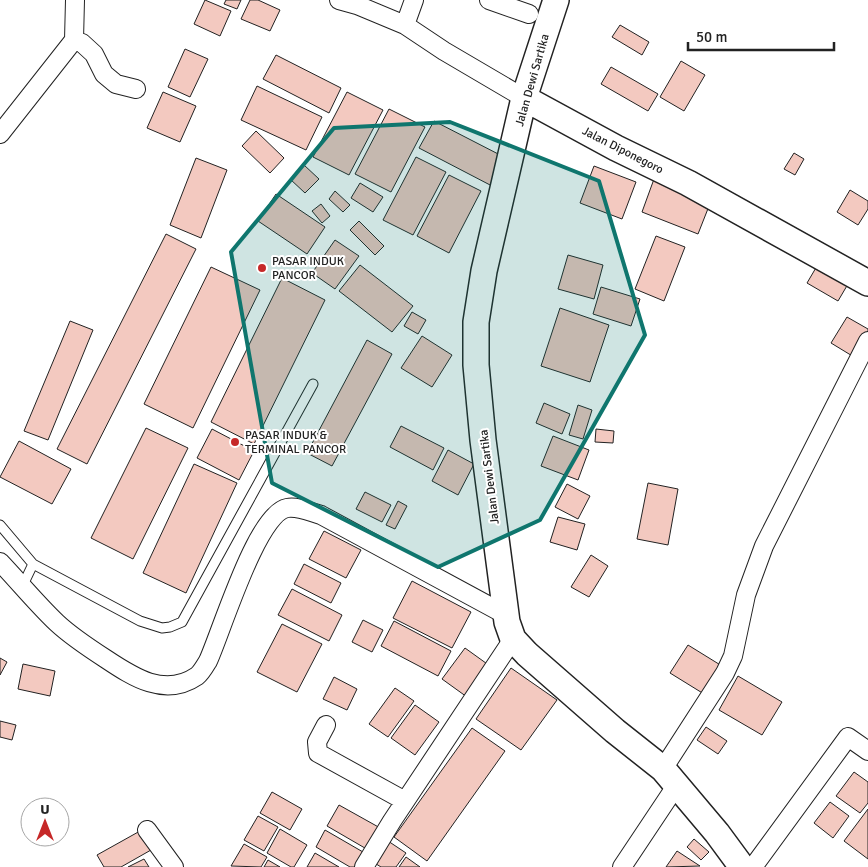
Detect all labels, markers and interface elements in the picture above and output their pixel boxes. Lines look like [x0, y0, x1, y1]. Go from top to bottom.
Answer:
scale bar [688, 20, 834, 52]
text: 50 m [696, 28, 727, 46]
street label: Jalan Dewi Sartika [512, 32, 553, 128]
street label: Jalan Diponegoro [580, 124, 666, 177]
place label: PASAR INDUK PANCOR [272, 254, 344, 283]
marker: PASAR INDUK PANCOR [256, 262, 268, 274]
place label: PASAR INDUK & TERMINAL PANCOR [245, 428, 346, 457]
street label: Jalan Dewi Sartika [476, 429, 503, 525]
marker: PASAR INDUK & TERMINAL PANCOR [229, 436, 241, 448]
north arrow [20, 797, 70, 847]
text: U [40, 801, 50, 818]

